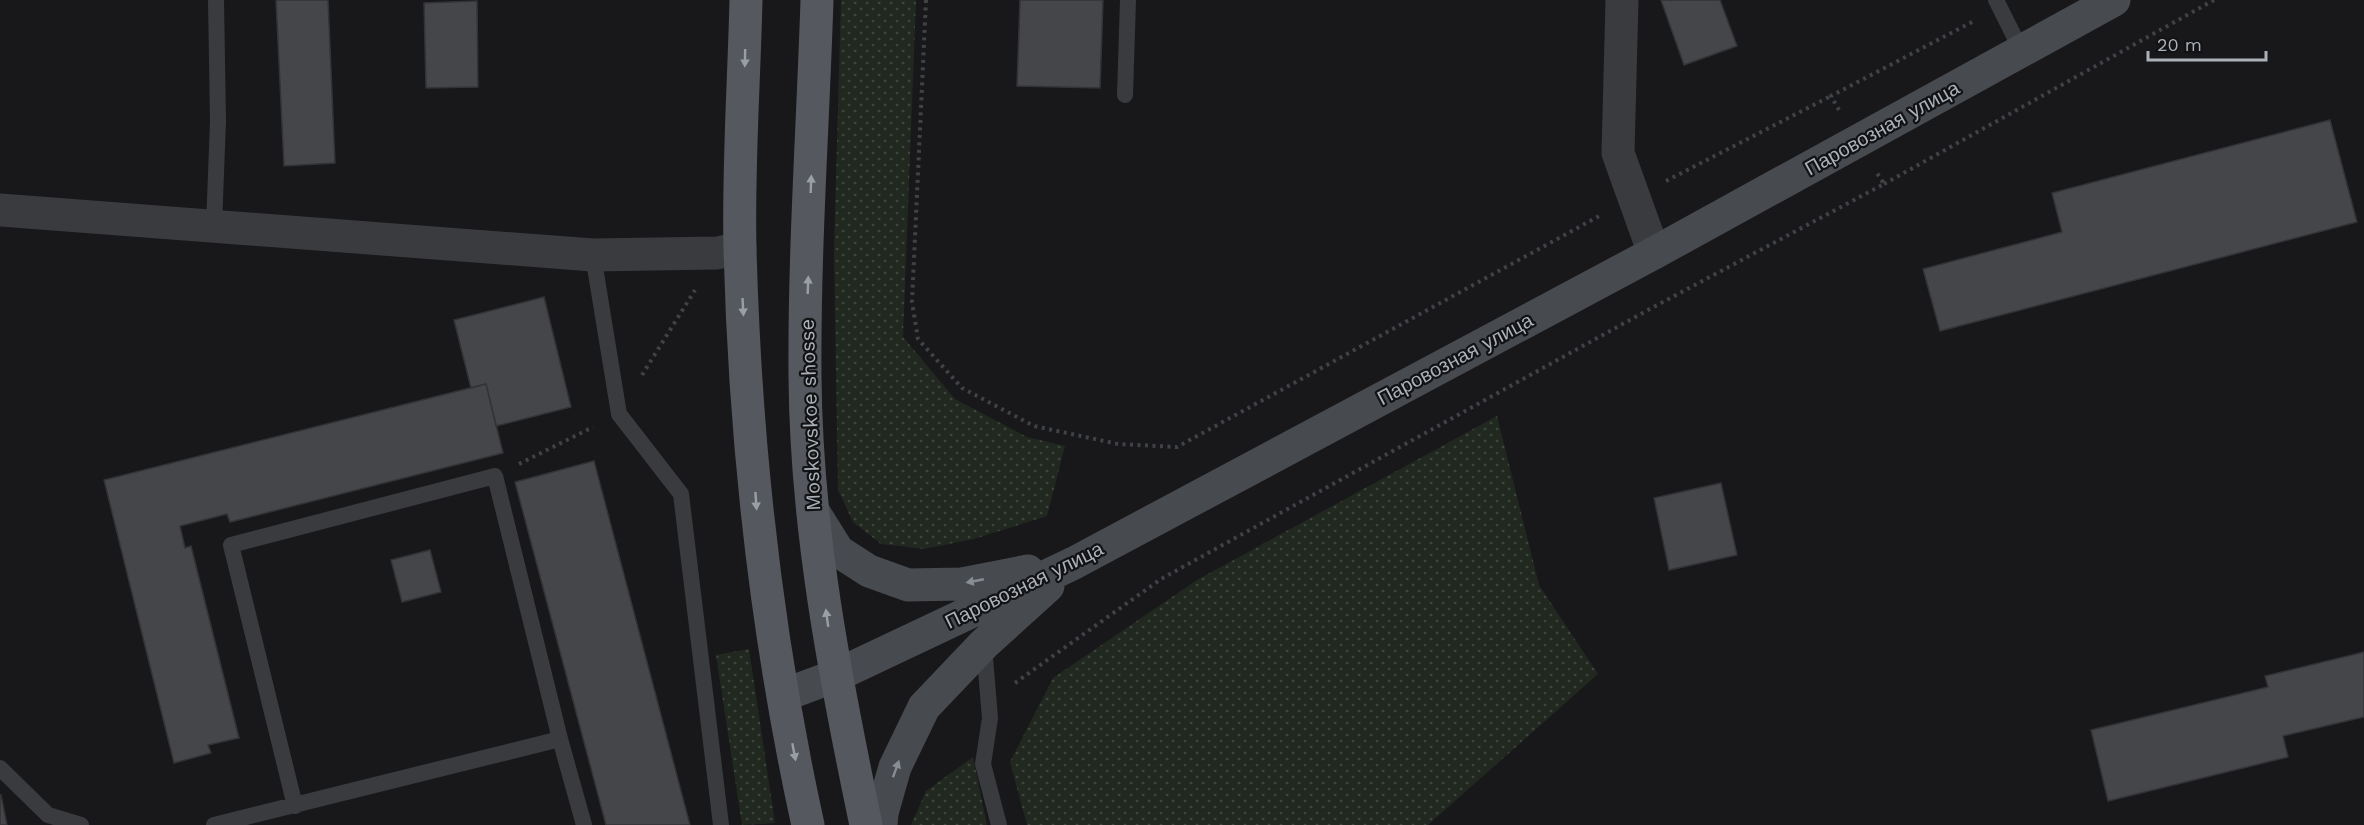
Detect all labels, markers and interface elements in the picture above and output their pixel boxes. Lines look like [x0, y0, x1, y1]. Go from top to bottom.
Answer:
scale bar [2148, 24, 2266, 62]
text: 20 m [2157, 34, 2202, 55]
one-way arrow [740, 49, 749, 68]
street label: Паровозная улица [1801, 75, 1964, 180]
one-way arrow [806, 175, 815, 194]
one-way arrow [803, 276, 812, 295]
one-way arrow [739, 297, 748, 316]
street label: Паровозная улица [1373, 307, 1538, 410]
street label: Moskovskoe shosse [795, 319, 825, 511]
one-way arrow [752, 492, 761, 511]
street label: Паровозная улица [941, 536, 1108, 634]
one-way arrow [965, 577, 984, 586]
one-way arrow [822, 608, 832, 627]
one-way arrow [790, 743, 799, 762]
one-way arrow [891, 759, 901, 777]

